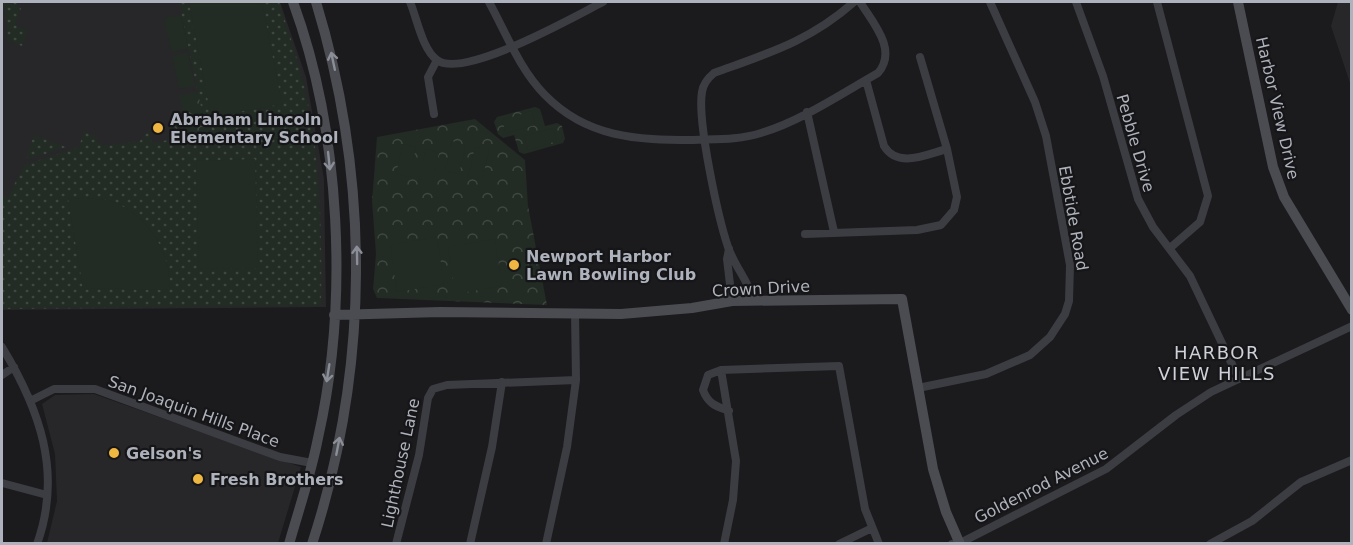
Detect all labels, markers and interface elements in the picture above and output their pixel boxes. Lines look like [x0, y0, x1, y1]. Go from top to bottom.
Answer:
street label: Harbor View Drive [1252, 35, 1303, 181]
one-way arrow [327, 52, 338, 72]
street label: Pebble Drive [1112, 92, 1159, 194]
place label: Abraham Lincoln Elementary School [170, 110, 338, 147]
marker: Abraham Lincoln Elementary School [151, 121, 165, 135]
one-way arrow [324, 150, 335, 170]
street label: Ebbtide Road [1055, 164, 1092, 272]
one-way arrow [351, 245, 363, 265]
place label: Newport Harbor Lawn Bowling Club [526, 247, 696, 284]
marker: Newport Harbor Lawn Bowling Club [507, 258, 521, 272]
street label: Crown Drive [712, 276, 811, 301]
district label: HARBOR VIEW HILLS [1158, 342, 1276, 384]
one-way arrow [323, 363, 334, 383]
street label: San Joaquin Hills Place [106, 372, 282, 451]
street label: Lighthouse Lane [377, 397, 424, 530]
one-way arrow [333, 437, 344, 457]
place label: Gelson's [126, 444, 202, 463]
street label: Goldenrod Avenue [971, 444, 1111, 527]
marker: Gelson's [107, 446, 121, 460]
place label: Fresh Brothers [210, 470, 344, 489]
marker: Fresh Brothers [191, 472, 205, 486]

